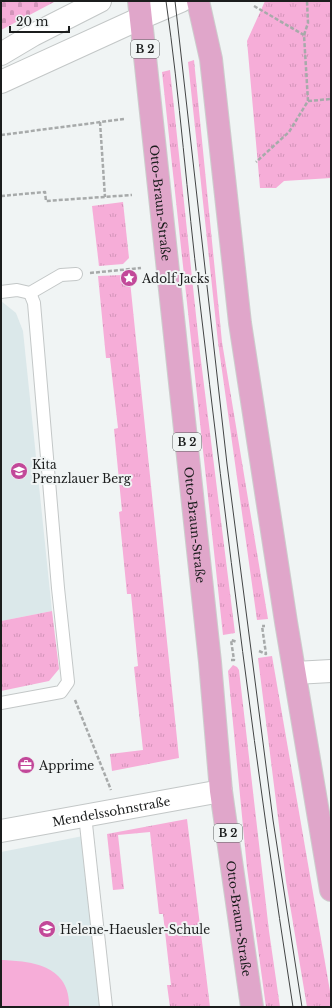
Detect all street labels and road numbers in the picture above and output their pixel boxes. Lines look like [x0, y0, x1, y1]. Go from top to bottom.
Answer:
road number: B 2 [131, 40, 159, 58]
street label: Otto-Braun-Straße [147, 144, 174, 262]
road number: B 2 [173, 433, 201, 451]
street label: Otto-Braun-Straße [182, 466, 209, 584]
street label: Mendelssohnstraße [51, 793, 172, 829]
road number: B 2 [214, 824, 242, 842]
street label: Otto-Braun-Straße [224, 859, 255, 977]

